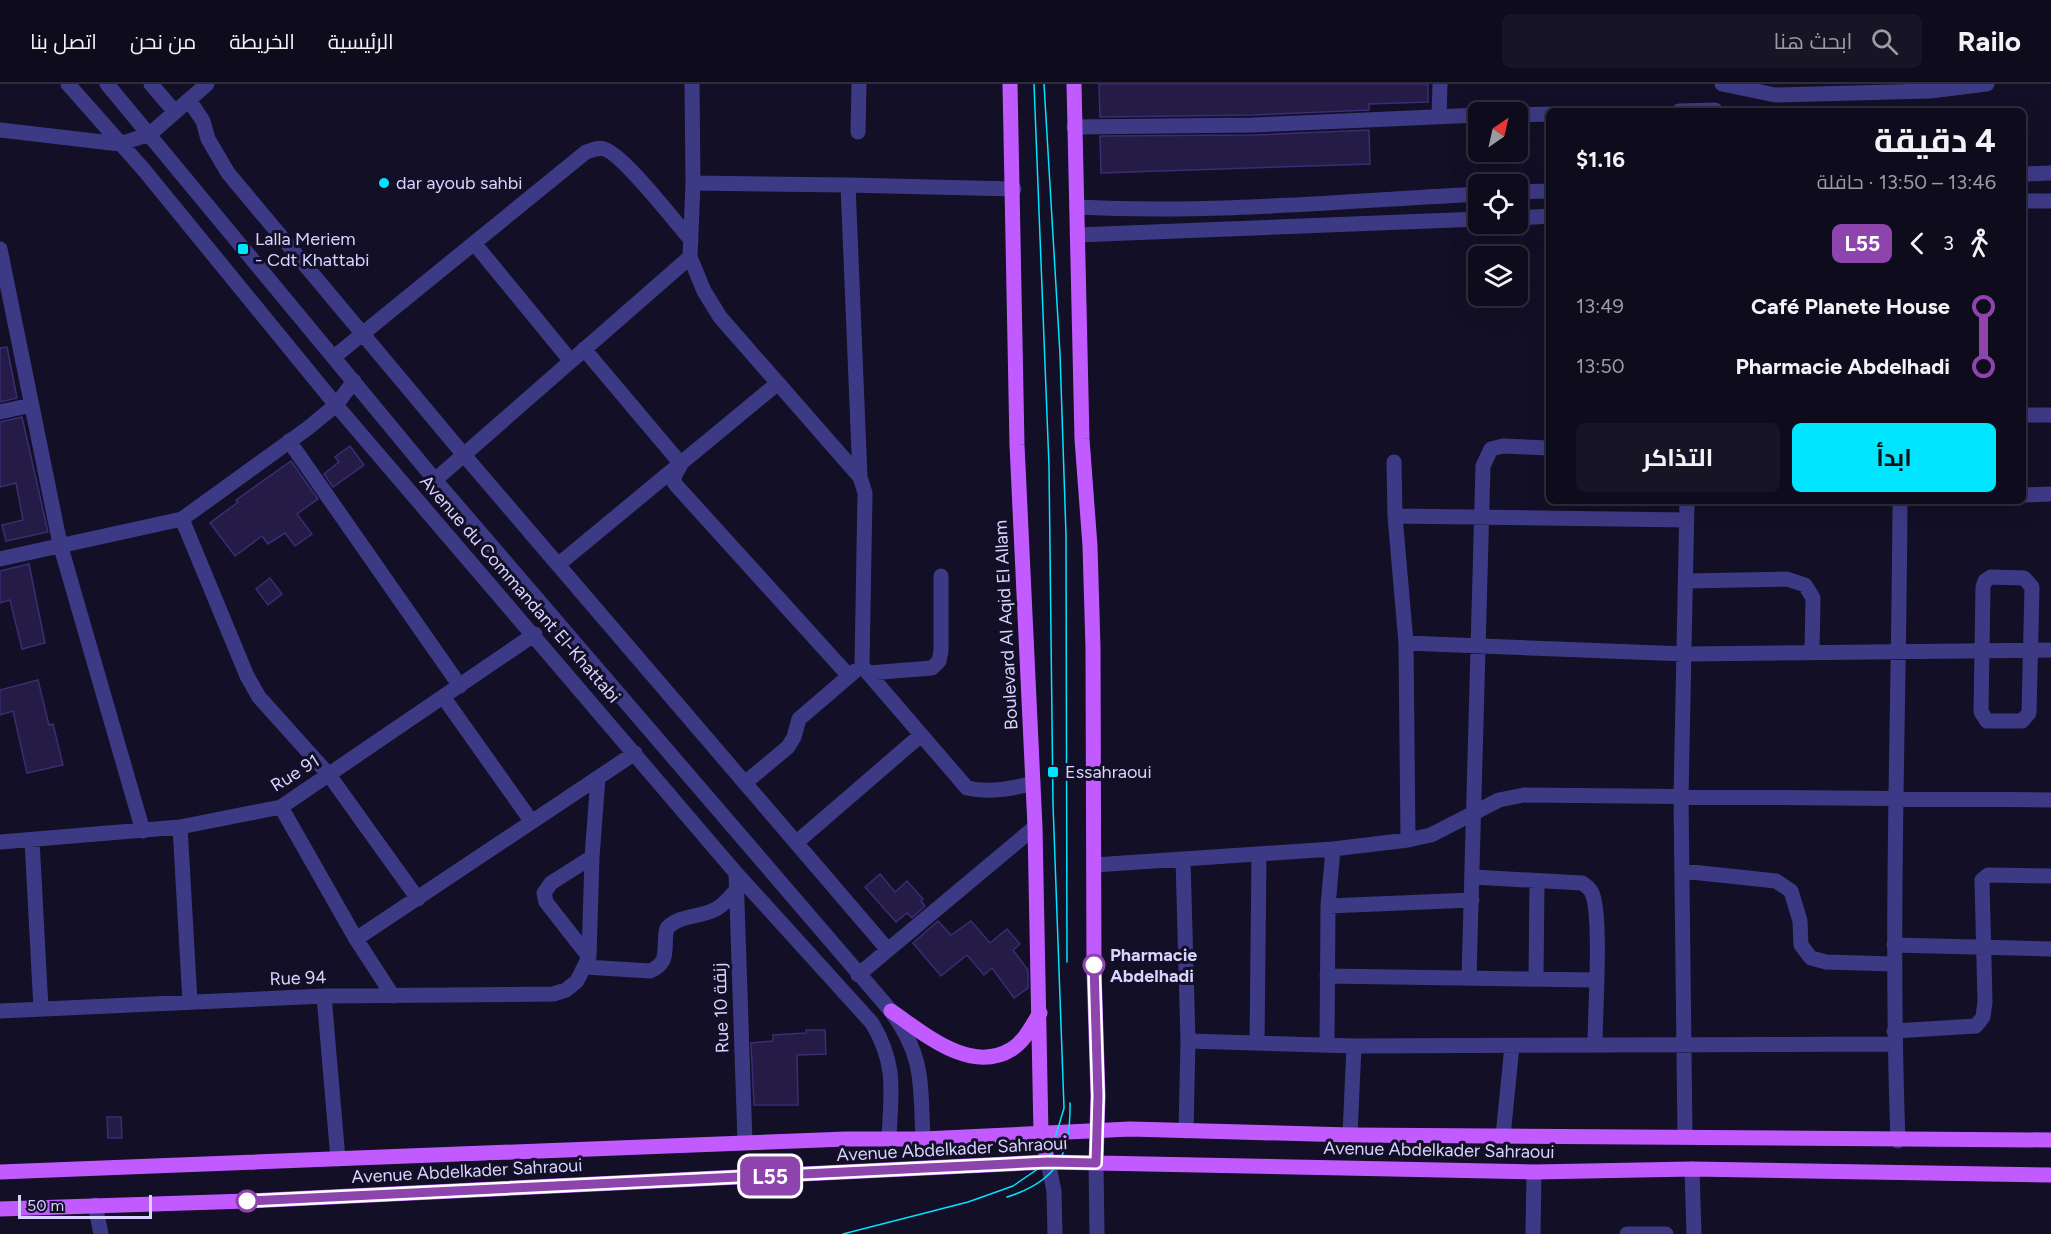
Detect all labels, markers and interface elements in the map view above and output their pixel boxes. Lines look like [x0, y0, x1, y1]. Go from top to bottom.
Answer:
search box [1502, 14, 1922, 68]
text: Railo [1958, 24, 2021, 58]
icon: search [1868, 25, 1901, 58]
text: ابحث هنا [1774, 28, 1853, 55]
text: اتصل بنا [30, 29, 97, 54]
text: من نحن [130, 29, 196, 54]
text: الخريطة [229, 29, 295, 54]
text: الرئيسية [328, 29, 394, 54]
north arrow [1468, 102, 1528, 162]
map controls [1468, 102, 1528, 306]
text: 4 دقيقة [1874, 121, 1996, 160]
text: $1.16 [1576, 146, 1625, 173]
text: 13:46 – 13:50 · حافلة [1817, 170, 1996, 194]
place label: dar ayoub sahbi [396, 172, 522, 194]
button: locate [1468, 174, 1528, 234]
marker: dar ayoub sahbi [377, 176, 391, 190]
icon: back [1901, 227, 1934, 260]
icon: walk [1963, 227, 1996, 260]
place label: Lalla Meriem - Cdt Khattabi [255, 228, 369, 271]
text: L55 [1844, 231, 1880, 256]
text: 3 [1943, 231, 1954, 255]
marker: Lalla Meriem - Cdt Khattabi [236, 242, 250, 256]
button: layers [1468, 246, 1528, 306]
text: Café Planete House [1751, 293, 1950, 320]
text: 13:49 [1576, 294, 1624, 318]
text: Pharmacie Abdelhadi [1735, 353, 1950, 380]
text: 13:50 [1576, 354, 1625, 378]
button: التذاكر [1576, 423, 1780, 492]
button: ابدأ [1792, 423, 1996, 492]
street label: Avenue du Commandant El-Khattabi [415, 471, 625, 707]
street label: Boulevard Al Aqid El Allam [990, 519, 1022, 731]
street label: Rue 91 [267, 750, 323, 796]
place label: Essahraoui [1065, 761, 1152, 783]
marker: Essahraoui [1046, 765, 1060, 779]
place label: Pharmacie Abdelhadi [1110, 944, 1197, 987]
marker: Pharmacie Abdelhadi [1083, 954, 1105, 976]
street label: Rue 10 زنقة [708, 962, 734, 1054]
street label: Rue 94 [269, 966, 327, 990]
street label: Avenue Abdelkader Sahraoui [836, 1132, 1068, 1166]
street label: Avenue Abdelkader Sahraoui [1323, 1137, 1555, 1163]
street label: Avenue Abdelkader Sahraoui [351, 1154, 583, 1188]
line badge: L55 [736, 1156, 804, 1196]
text: L55 [752, 1164, 788, 1189]
unlabelled marker [236, 1190, 258, 1212]
scale bar [18, 1192, 152, 1220]
text: 50 m [27, 1196, 64, 1215]

